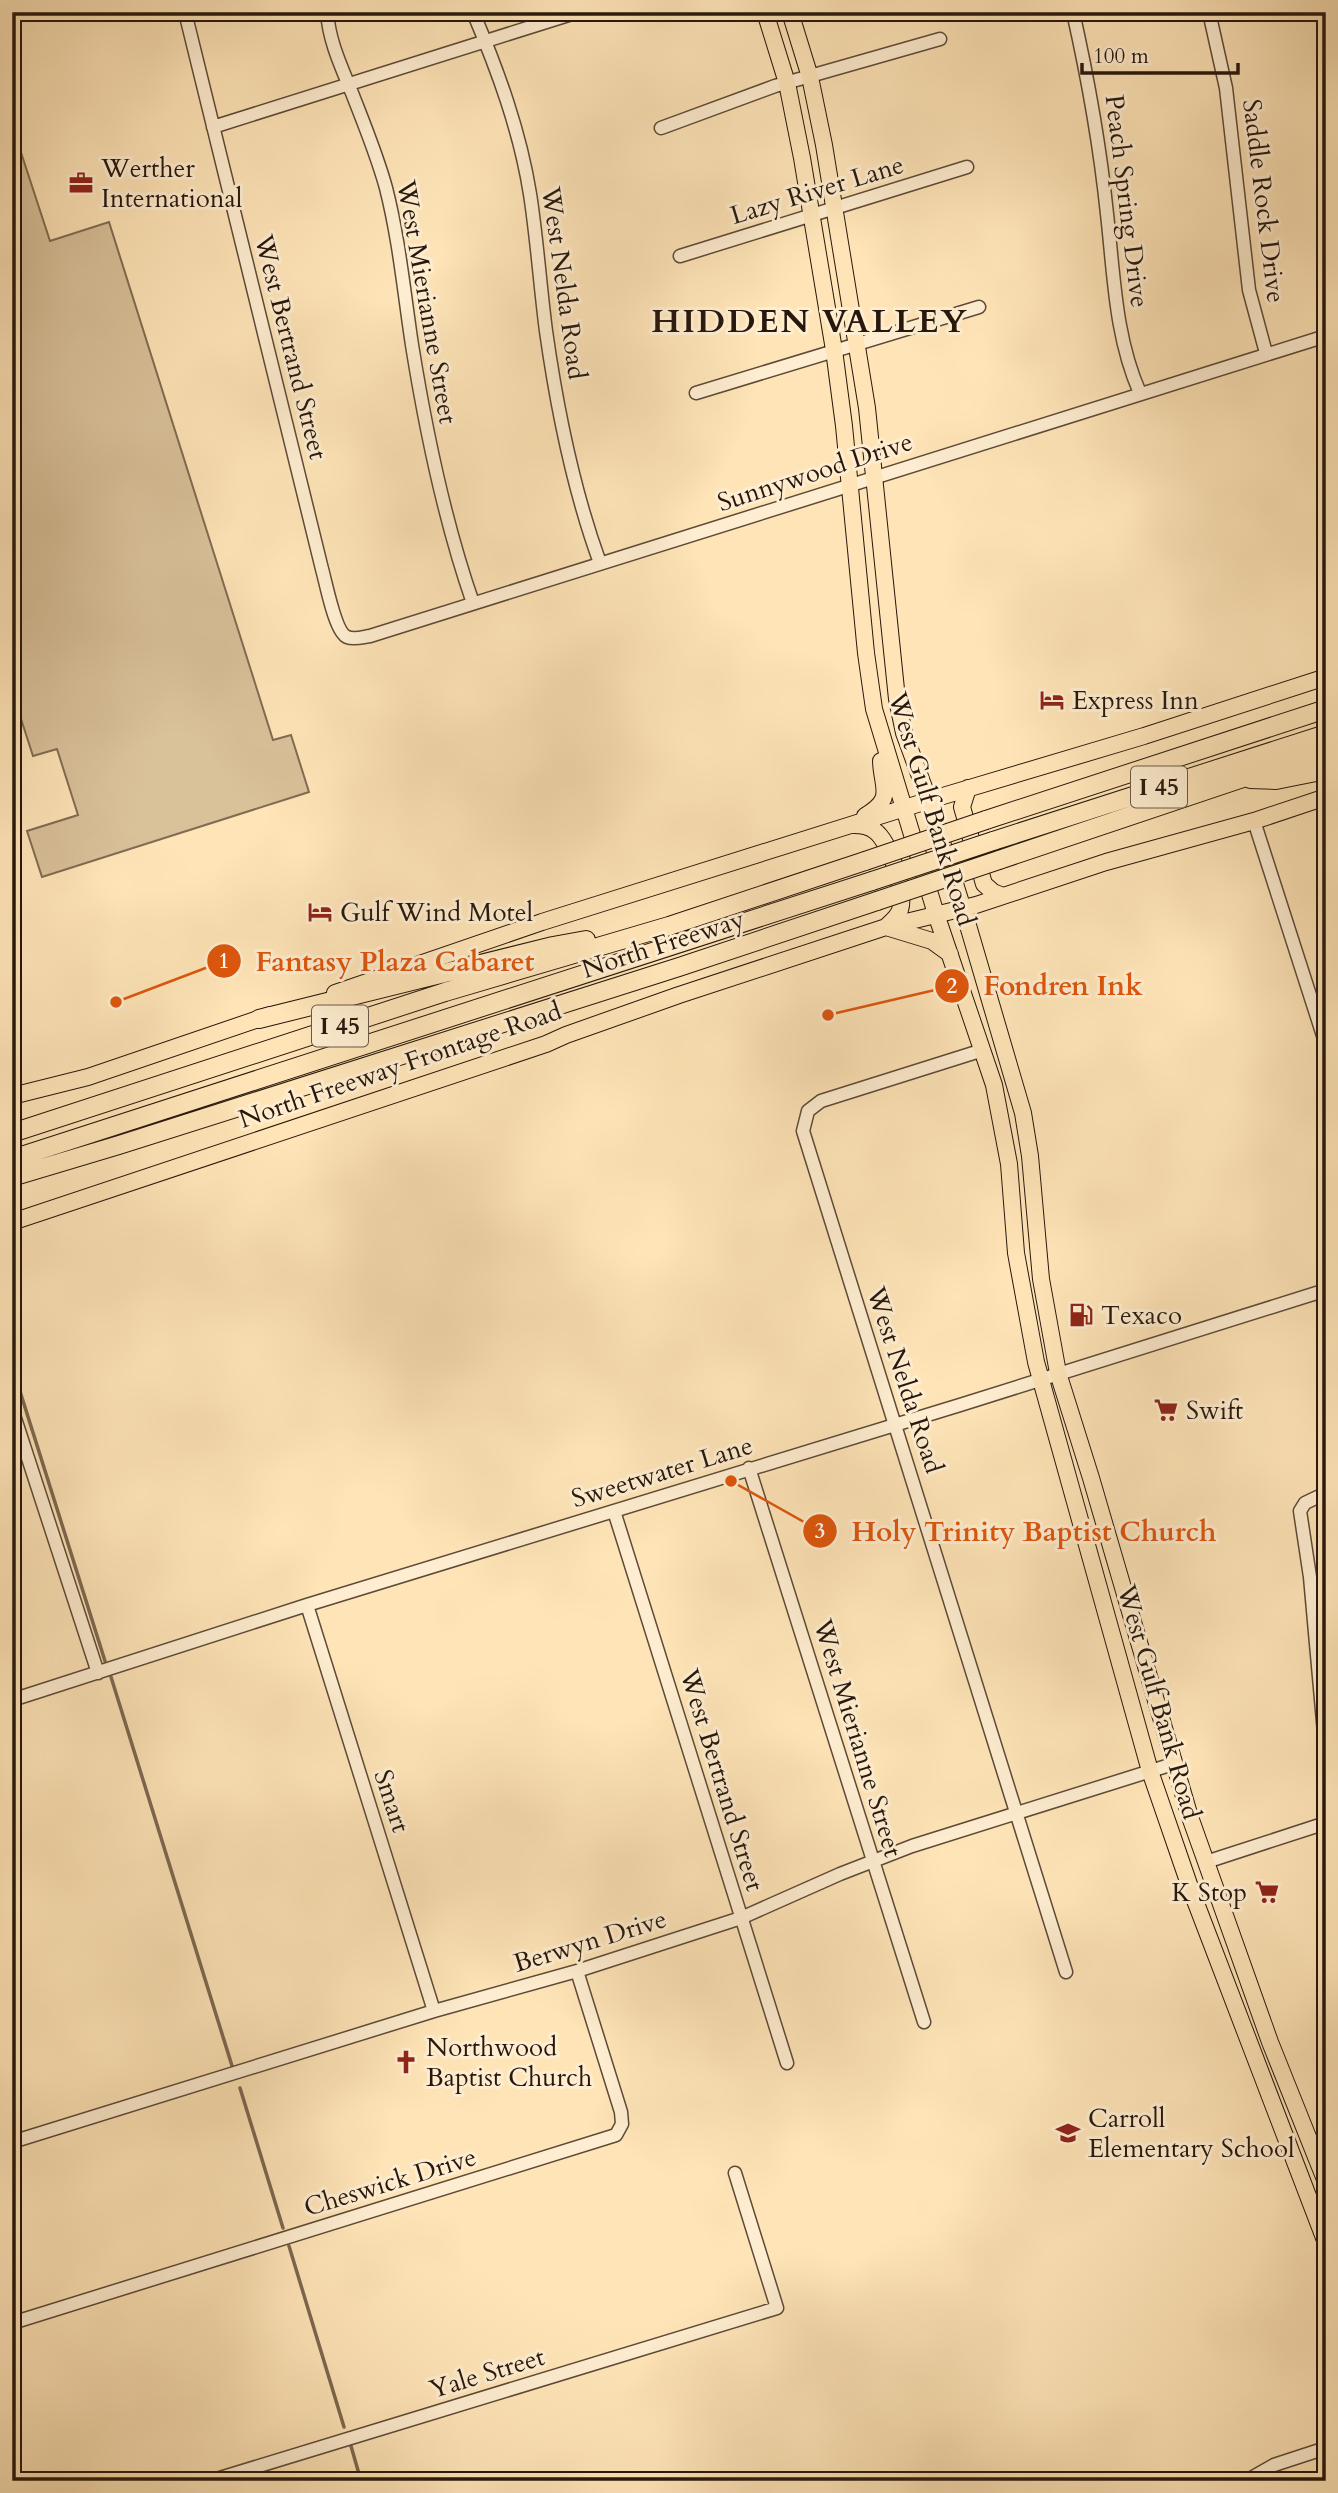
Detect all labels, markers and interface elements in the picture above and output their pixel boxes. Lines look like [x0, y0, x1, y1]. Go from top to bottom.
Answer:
scale bar [1082, 32, 1238, 76]
text: 100 m [1093, 42, 1149, 71]
street label: Peach Spring Drive [1097, 92, 1157, 310]
street label: Saddle Rock Drive [1234, 97, 1294, 305]
street label: Lazy River Lane [726, 147, 908, 233]
place label: Werther International [100, 151, 243, 216]
office icon: Werther International [67, 169, 95, 197]
street label: West Mierianne Street [388, 176, 466, 427]
street label: West Nelda Road [533, 183, 595, 382]
street label: West Bertrand Street [246, 230, 336, 463]
district label: HIDDEN VALLEY [651, 299, 969, 344]
street label: Sunnywood Drive [713, 424, 917, 520]
place label: Express Inn [1072, 683, 1199, 718]
hotel icon: Express Inn [1038, 686, 1066, 714]
street label: West Gulf Bank Road [880, 687, 984, 930]
road number: I 45 [1131, 766, 1187, 808]
place label: Gulf Wind Motel [340, 895, 534, 930]
hotel icon: Gulf Wind Motel [306, 898, 334, 926]
street label: North Freeway [577, 901, 749, 987]
callout: Fantasy Plaza Cabaret [206, 937, 548, 986]
text: Fantasy Plaza Cabaret [256, 943, 535, 981]
text: 1 [219, 947, 229, 976]
callout: Fondren Ink [935, 961, 1157, 1010]
text: Fondren Ink [983, 967, 1143, 1005]
text: 2 [947, 972, 958, 1001]
street label: North Freeway Frontage Road [234, 993, 566, 1137]
road number: I 45 [312, 1006, 368, 1046]
street label: West Nelda Road [858, 1281, 952, 1478]
place label: Texaco [1101, 1298, 1182, 1333]
fuel station icon: Texaco [1067, 1301, 1095, 1329]
place label: Swift [1186, 1393, 1243, 1428]
supermarket icon: Swift [1152, 1396, 1180, 1424]
street label: Sweetwater Lane [567, 1428, 757, 1516]
callout: Holy Trinity Baptist Church [802, 1506, 1230, 1555]
text: Holy Trinity Baptist Church [851, 1513, 1217, 1551]
text: 3 [815, 1517, 825, 1546]
street label: West Gulf Bank Road [1108, 1580, 1209, 1824]
street label: West Mierianne Street [805, 1614, 911, 1861]
street label: West Bertrand Street [671, 1664, 772, 1895]
street label: Smart [365, 1765, 419, 1837]
place label: K Stop [1172, 1875, 1247, 1910]
supermarket icon: K Stop [1253, 1878, 1281, 1906]
street label: Berwyn Drive [509, 1901, 671, 1981]
place label: Northwood Baptist Church [426, 2030, 592, 2095]
church icon: Northwood Baptist Church [392, 2048, 420, 2076]
place label: Carroll Elementary School [1088, 2101, 1295, 2166]
school or university icon: Carroll Elementary School [1054, 2119, 1082, 2147]
street label: Cheswick Drive [300, 2139, 480, 2225]
street label: Yale Street [425, 2339, 549, 2407]

